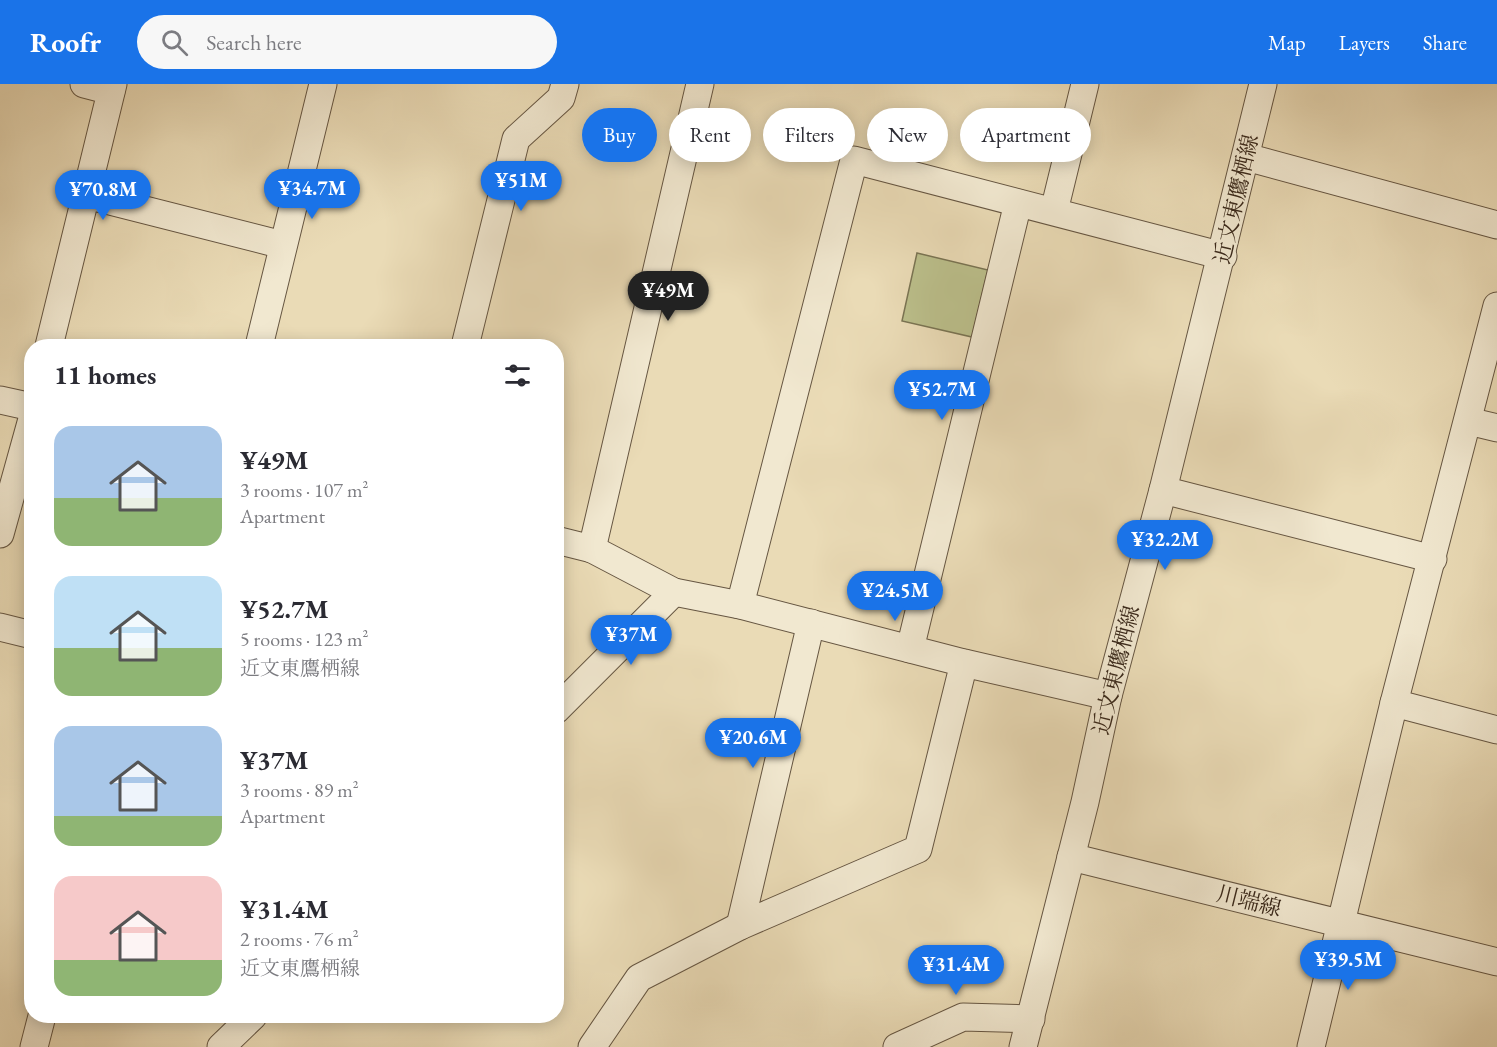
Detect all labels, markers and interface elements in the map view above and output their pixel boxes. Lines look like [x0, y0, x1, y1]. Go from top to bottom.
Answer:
search box [137, 15, 557, 69]
text: Roofr [30, 24, 101, 60]
icon: search [158, 26, 191, 59]
text: Search here [206, 28, 302, 57]
text: Map [1268, 29, 1306, 56]
text: Layers [1339, 29, 1390, 56]
text: Share [1423, 29, 1467, 56]
chip: Buy [582, 108, 657, 162]
chip: Rent [669, 108, 751, 162]
chip: Filters [763, 108, 855, 162]
chip: New [867, 108, 948, 162]
chip: Apartment [960, 108, 1091, 162]
street label: 近文東鷹栖線 [1207, 131, 1265, 267]
pin: ¥51M [485, 161, 557, 212]
text: ¥51M [495, 167, 547, 193]
pin: ¥34.7M [263, 169, 361, 220]
pin: ¥70.8M [54, 170, 152, 221]
text: ¥34.7M [278, 175, 346, 201]
text: ¥70.8M [69, 176, 137, 202]
pin: ¥49M [632, 271, 704, 322]
text: ¥49M [642, 277, 694, 303]
text: 11 homes [54, 358, 156, 392]
icon: filters [501, 359, 534, 392]
pin: ¥52.7M [893, 370, 991, 421]
text: ¥52.7M [908, 376, 976, 402]
text: ¥49M [240, 443, 308, 477]
icon: home [102, 450, 174, 522]
text: 3 rooms · 107 m² [240, 477, 368, 503]
text: Apartment [240, 503, 325, 529]
pin: ¥32.2M [1116, 520, 1214, 571]
text: ¥32.2M [1131, 526, 1199, 552]
pin: ¥24.5M [846, 571, 944, 622]
text: ¥24.5M [861, 577, 929, 603]
text: ¥52.7M [240, 592, 329, 626]
icon: home [102, 600, 174, 672]
street label: 近文東鷹栖線 [1086, 602, 1146, 738]
pin: ¥37M [595, 615, 667, 666]
text: ¥37M [605, 621, 657, 647]
text: 5 rooms · 123 m² [240, 626, 368, 652]
text: 近文東鷹栖線 [240, 655, 360, 681]
pin: ¥20.6M [704, 718, 802, 769]
text: ¥20.6M [719, 724, 787, 750]
text: ¥37M [240, 743, 308, 777]
icon: home [102, 750, 174, 822]
text: 3 rooms · 89 m² [240, 777, 359, 803]
text: Apartment [240, 803, 325, 829]
street label: 川端線 [1213, 879, 1285, 923]
text: ¥31.4M [240, 892, 329, 926]
icon: home [102, 900, 174, 972]
text: 2 rooms · 76 m² [240, 926, 359, 952]
pin: ¥39.5M [1299, 940, 1397, 991]
pin: ¥31.4M [907, 945, 1005, 996]
text: ¥39.5M [1314, 946, 1382, 972]
text: ¥31.4M [922, 951, 990, 977]
text: 近文東鷹栖線 [240, 955, 360, 981]

